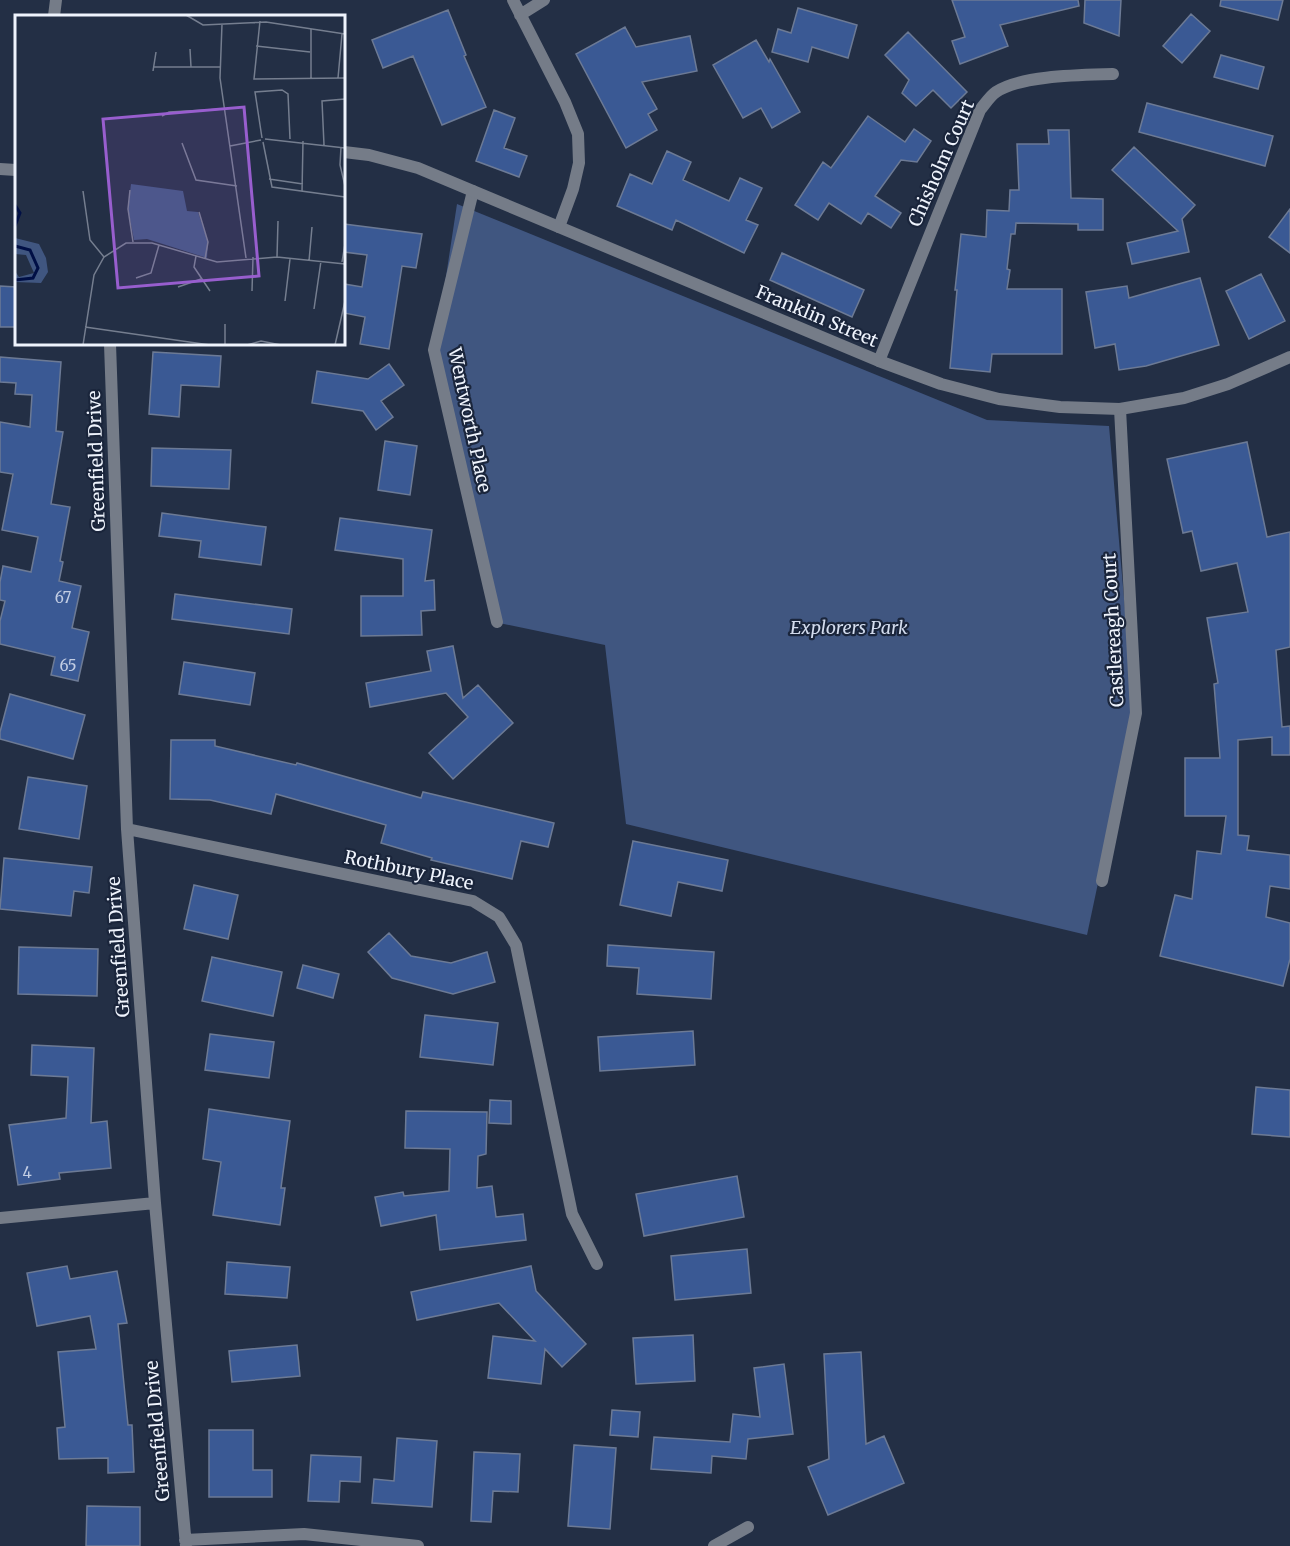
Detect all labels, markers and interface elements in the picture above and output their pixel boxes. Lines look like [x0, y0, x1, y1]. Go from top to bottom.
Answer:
inset map [15, 15, 345, 345]
street label: Chisholm Court [903, 96, 979, 230]
street label: Franklin Street [752, 280, 882, 352]
street label: Wentworth Place [443, 345, 497, 494]
street label: Greenfield Drive [82, 390, 110, 532]
street label: Castlereagh Court [1097, 552, 1129, 708]
house number: 67 [55, 588, 72, 607]
park label: Explorers Park [790, 616, 908, 639]
house number: 65 [59, 656, 77, 675]
street label: Rothbury Place [342, 845, 476, 895]
street label: Greenfield Drive [102, 876, 134, 1018]
house number: 4 [22, 1163, 32, 1182]
street label: Greenfield Drive [139, 1360, 175, 1502]

